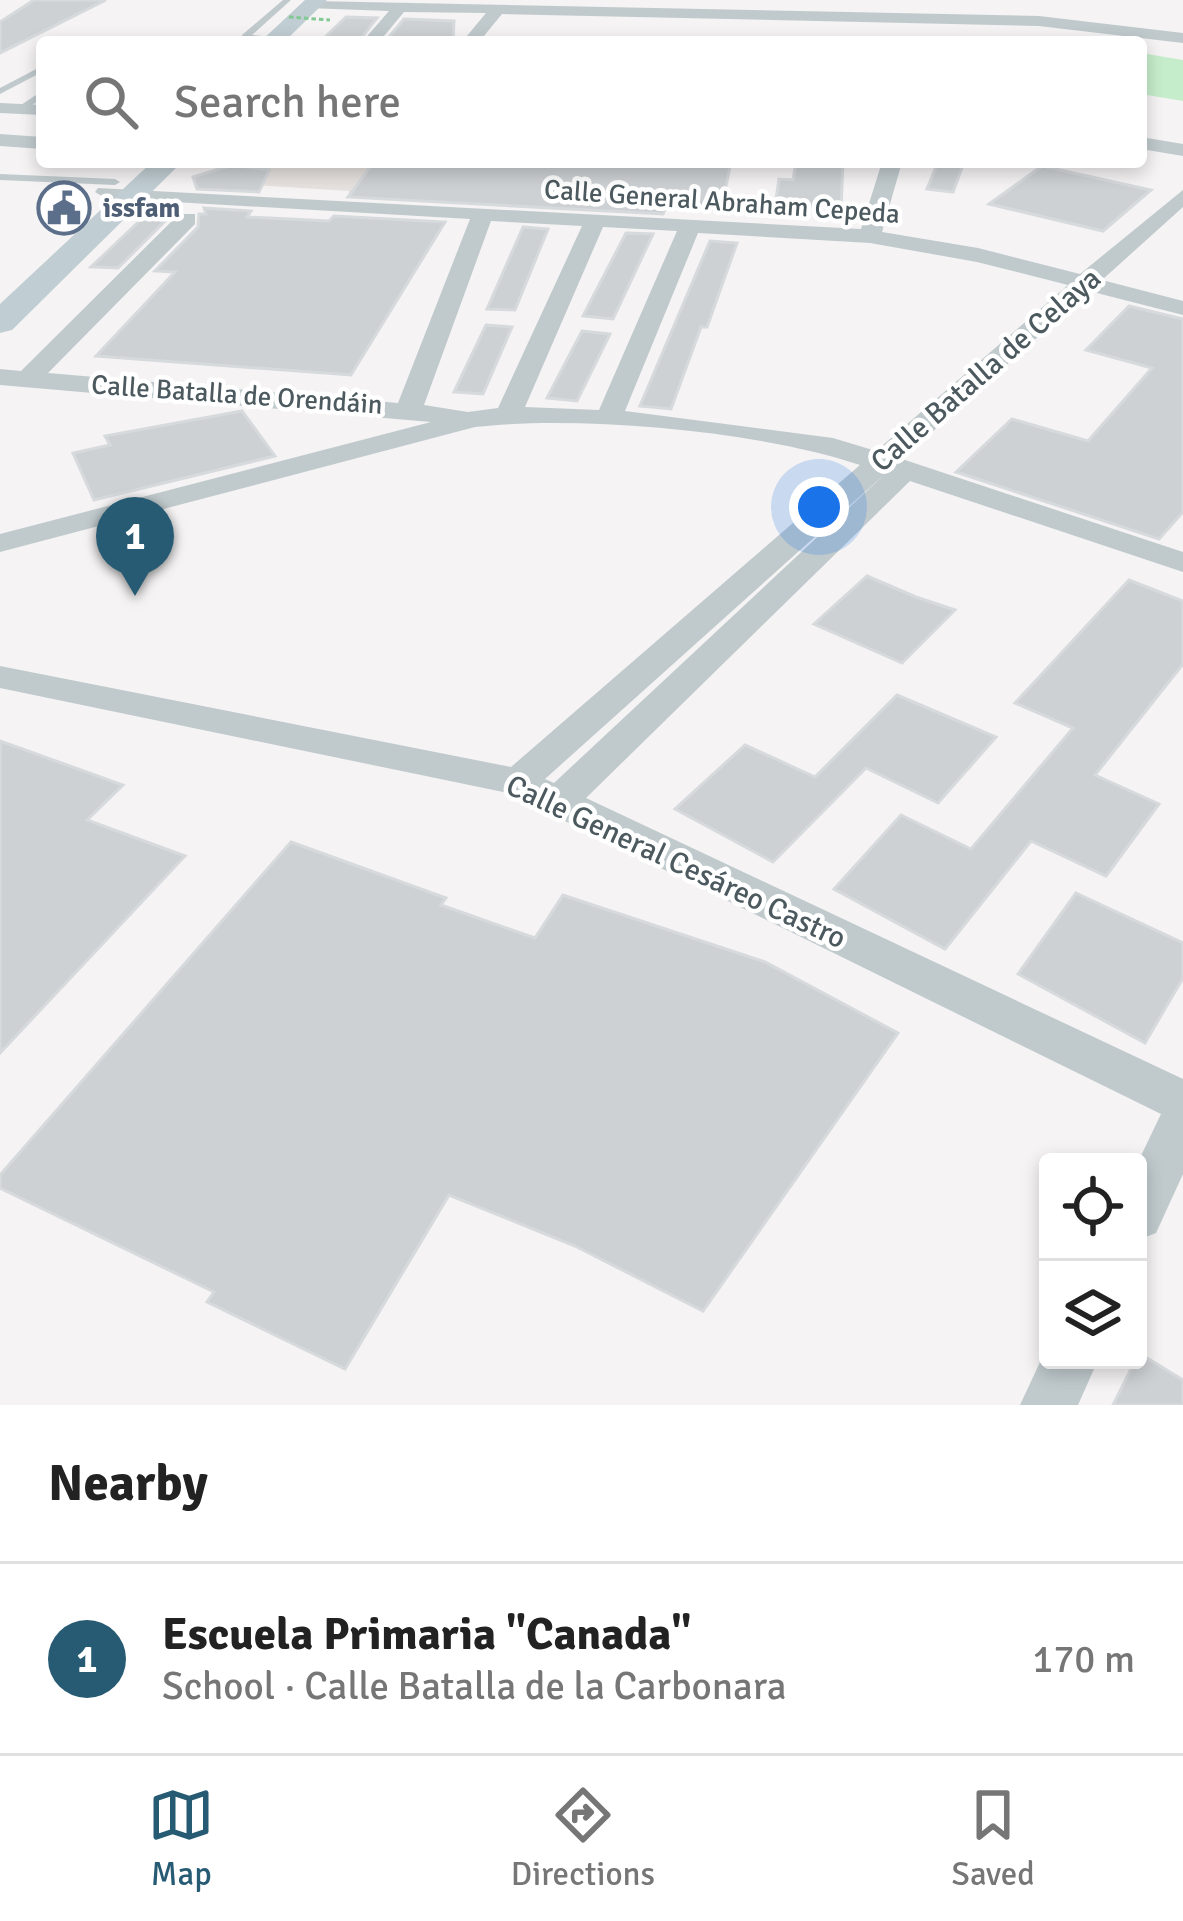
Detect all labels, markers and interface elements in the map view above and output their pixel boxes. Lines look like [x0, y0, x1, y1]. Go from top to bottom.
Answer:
search box [36, 36, 1147, 168]
icon: search [78, 69, 144, 135]
text: Search here [174, 75, 401, 130]
street label: Calle General Abraham Cepeda [543, 173, 901, 231]
public building icon: issfam [36, 180, 92, 236]
place label: issfam [103, 192, 180, 225]
street label: Calle Batalla de Celaya [863, 260, 1109, 480]
street label: Calle Batalla de Orendáin [90, 368, 384, 422]
your location [789, 477, 849, 537]
pin: 1 [96, 497, 174, 596]
street label: Calle General Cesáreo Castro [500, 767, 852, 957]
map controls [1039, 1153, 1147, 1369]
button: locate [1039, 1153, 1147, 1261]
button: layers [1039, 1261, 1147, 1369]
text: Nearby [48, 1452, 208, 1515]
text: Escuela Primaria "Canada" [162, 1607, 691, 1662]
text: 1 [76, 1635, 98, 1683]
text: 170 m [1032, 1635, 1135, 1683]
text: School · Calle Batalla de la Carbonara [162, 1662, 787, 1710]
tab: Map [148, 1782, 214, 1895]
tab: Directions [511, 1782, 655, 1895]
tab: Saved [952, 1782, 1035, 1895]

